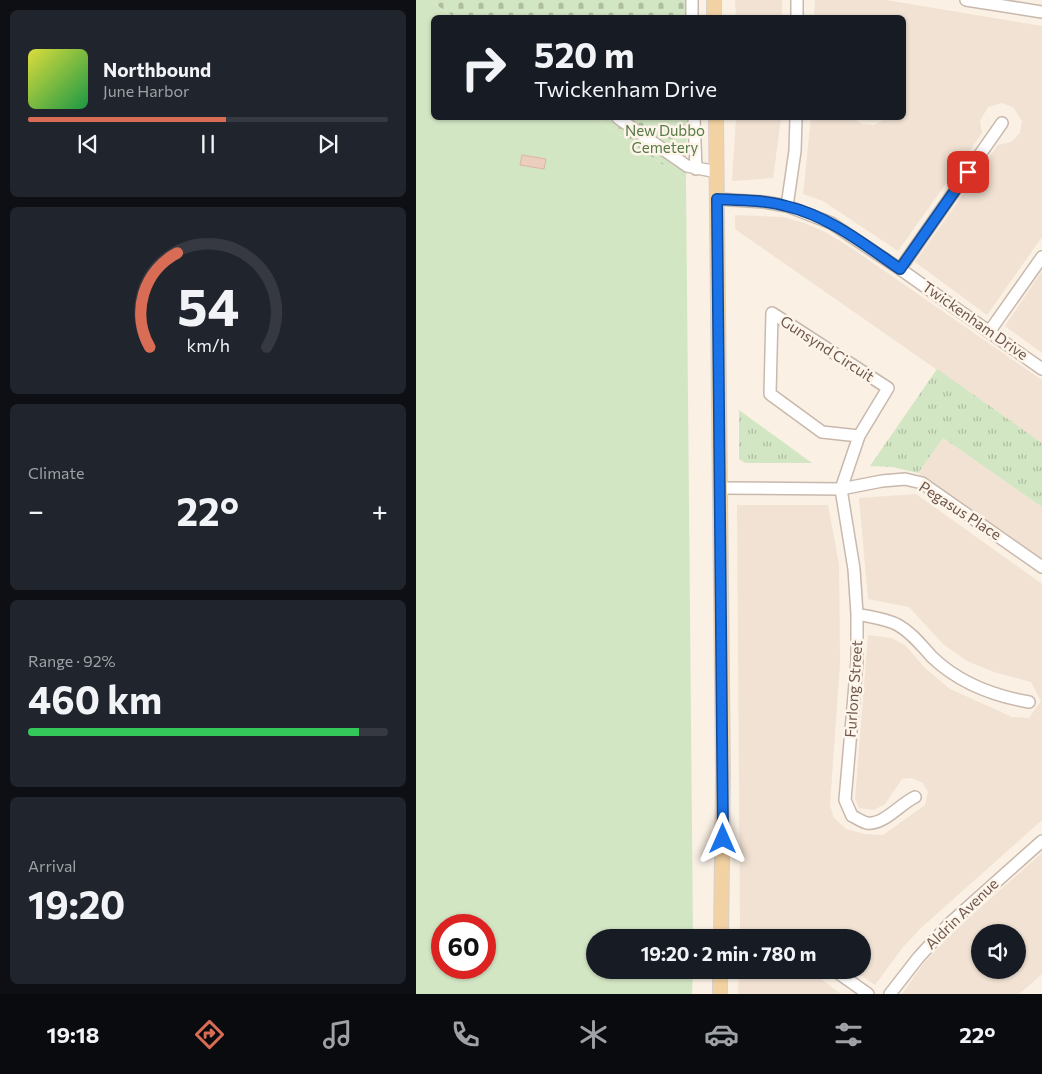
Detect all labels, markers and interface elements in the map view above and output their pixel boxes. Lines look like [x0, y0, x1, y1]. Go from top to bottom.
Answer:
text: 520 m [534, 32, 635, 75]
icon: right [451, 35, 516, 100]
text: Northbound [103, 58, 211, 81]
text: Twickenham Drive [534, 75, 717, 102]
text: June Harbor [103, 81, 189, 100]
park label: New Dubbo Cemetery [625, 121, 705, 156]
icon: previous [74, 130, 102, 158]
icon: pause [194, 130, 222, 158]
icon: next [314, 130, 342, 158]
pin [947, 151, 989, 193]
icon: arrive [954, 158, 982, 186]
text: 54 [177, 273, 239, 337]
street label: Twickenham Drive [919, 277, 1032, 363]
street label: Gunsynd Circuit [777, 311, 878, 385]
text: km/h [186, 334, 230, 356]
text: Climate [28, 463, 84, 482]
street label: Pegasus Place [916, 477, 1005, 543]
text: 22° [176, 487, 239, 534]
text: − [28, 493, 44, 527]
text: + [372, 493, 388, 527]
street label: Furlong Street [841, 640, 865, 738]
text: Range · 92% [28, 651, 116, 670]
text: 460 km [28, 675, 162, 722]
position arrow [696, 812, 748, 864]
text: Arrival [28, 856, 76, 875]
street label: Aldrin Avenue [921, 874, 1001, 952]
text: 19:20 [28, 880, 125, 927]
speed limit sign: 60 [431, 914, 496, 979]
map controls [971, 924, 1026, 979]
button: sound [971, 924, 1026, 979]
text: 19:20 · 2 min · 780 m [641, 942, 816, 965]
icon: directions [192, 1017, 227, 1052]
icon: music [320, 1017, 355, 1052]
icon: phone [448, 1017, 483, 1052]
icon: climate [576, 1017, 611, 1052]
icon: car [704, 1017, 739, 1052]
icon: filters [831, 1017, 866, 1052]
text: 19:18 [46, 1021, 99, 1048]
text: 22° [959, 1021, 996, 1048]

